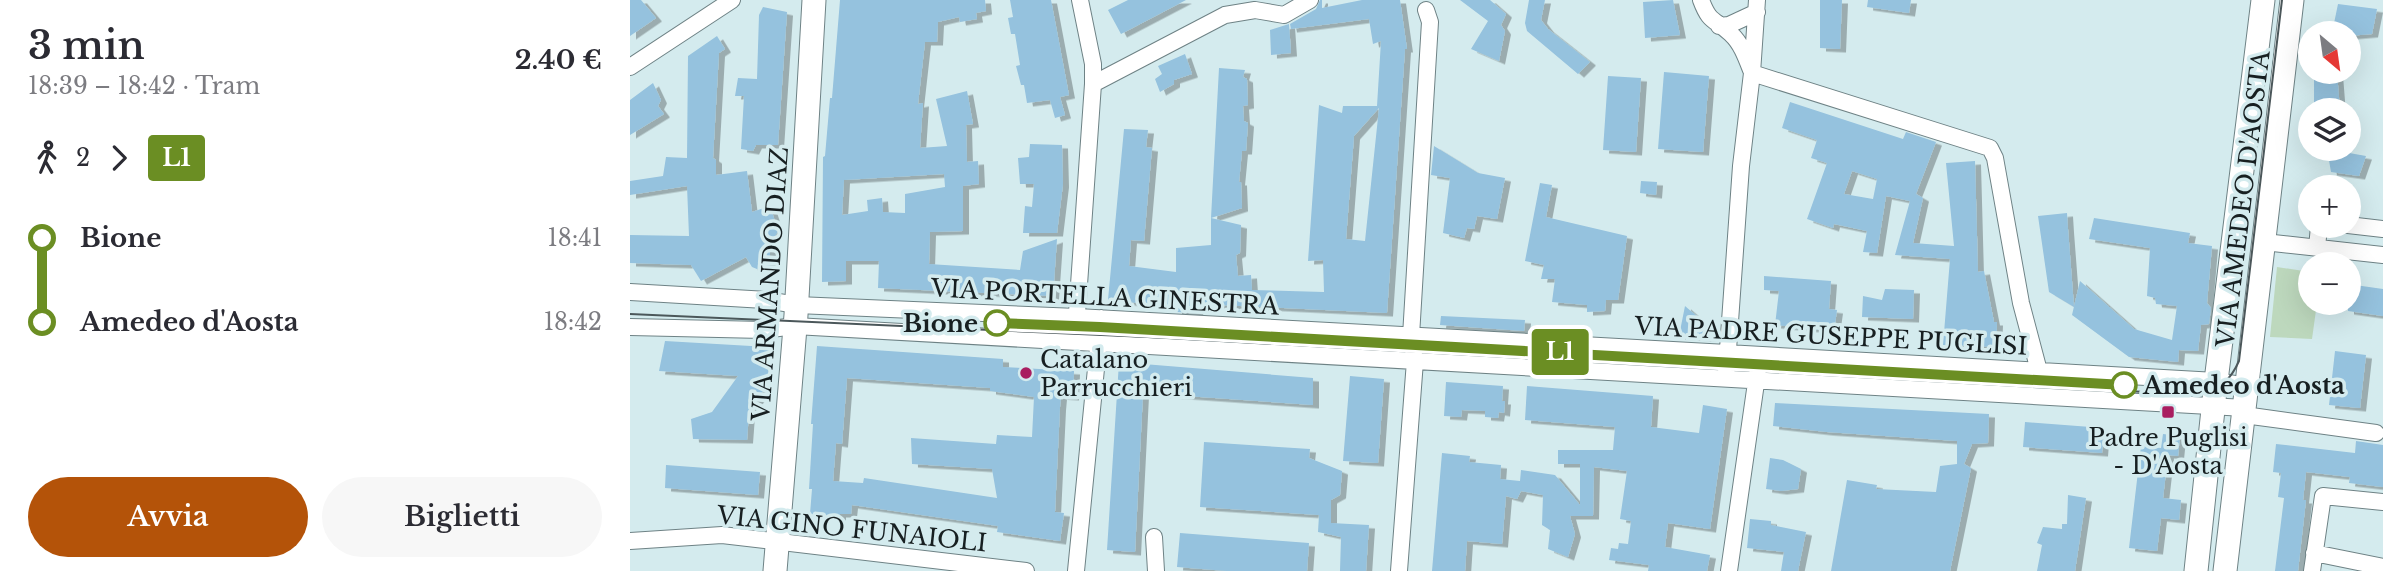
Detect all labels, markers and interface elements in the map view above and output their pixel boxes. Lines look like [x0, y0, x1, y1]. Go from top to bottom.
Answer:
north arrow [2298, 21, 2361, 84]
map controls [2298, 21, 2361, 315]
text: 3 min [28, 22, 145, 69]
text: 2.40 € [515, 44, 602, 76]
street label: VIA AMEDEO D'AOSTA [2210, 49, 2276, 350]
text: 18:39 – 18:42 · Tram [28, 72, 260, 100]
button: layers [2298, 98, 2361, 161]
icon: walk [28, 139, 66, 177]
icon: forward [100, 139, 138, 177]
text: L1 [162, 143, 191, 172]
text: 2 [76, 144, 90, 172]
street label: VIA ARMANDO DIAZ [746, 146, 794, 423]
button: + [2298, 175, 2361, 238]
text: Bione [80, 222, 161, 254]
text: 18:41 [548, 224, 602, 252]
button: − [2298, 252, 2361, 315]
street label: VIA PORTELLA GINESTRA [929, 273, 1280, 321]
text: Amedeo d'Aosta [80, 306, 299, 338]
text: 18:42 [544, 308, 602, 336]
place label: Bione [903, 309, 978, 338]
marker: Bione [984, 310, 1010, 336]
street label: VIA PADRE GUSEPPE PUGLISI [1633, 311, 2028, 361]
line badge: L1 [1528, 329, 1592, 375]
text: L1 [1546, 337, 1574, 366]
place label: Catalano Parrucchieri [1040, 345, 1192, 402]
marker: Catalano Parrucchieri [1018, 365, 1034, 381]
place label: Amedeo d'Aosta [2142, 371, 2345, 400]
marker: Amedeo d'Aosta [2111, 372, 2137, 398]
marker: Padre Puglisi - D'Aosta [2160, 404, 2176, 420]
place label: Padre Puglisi - D'Aosta [2088, 423, 2248, 480]
button: Avvia [28, 477, 308, 557]
button: Biglietti [322, 477, 602, 557]
street label: VIA GINO FUNAIOLI [715, 500, 988, 558]

